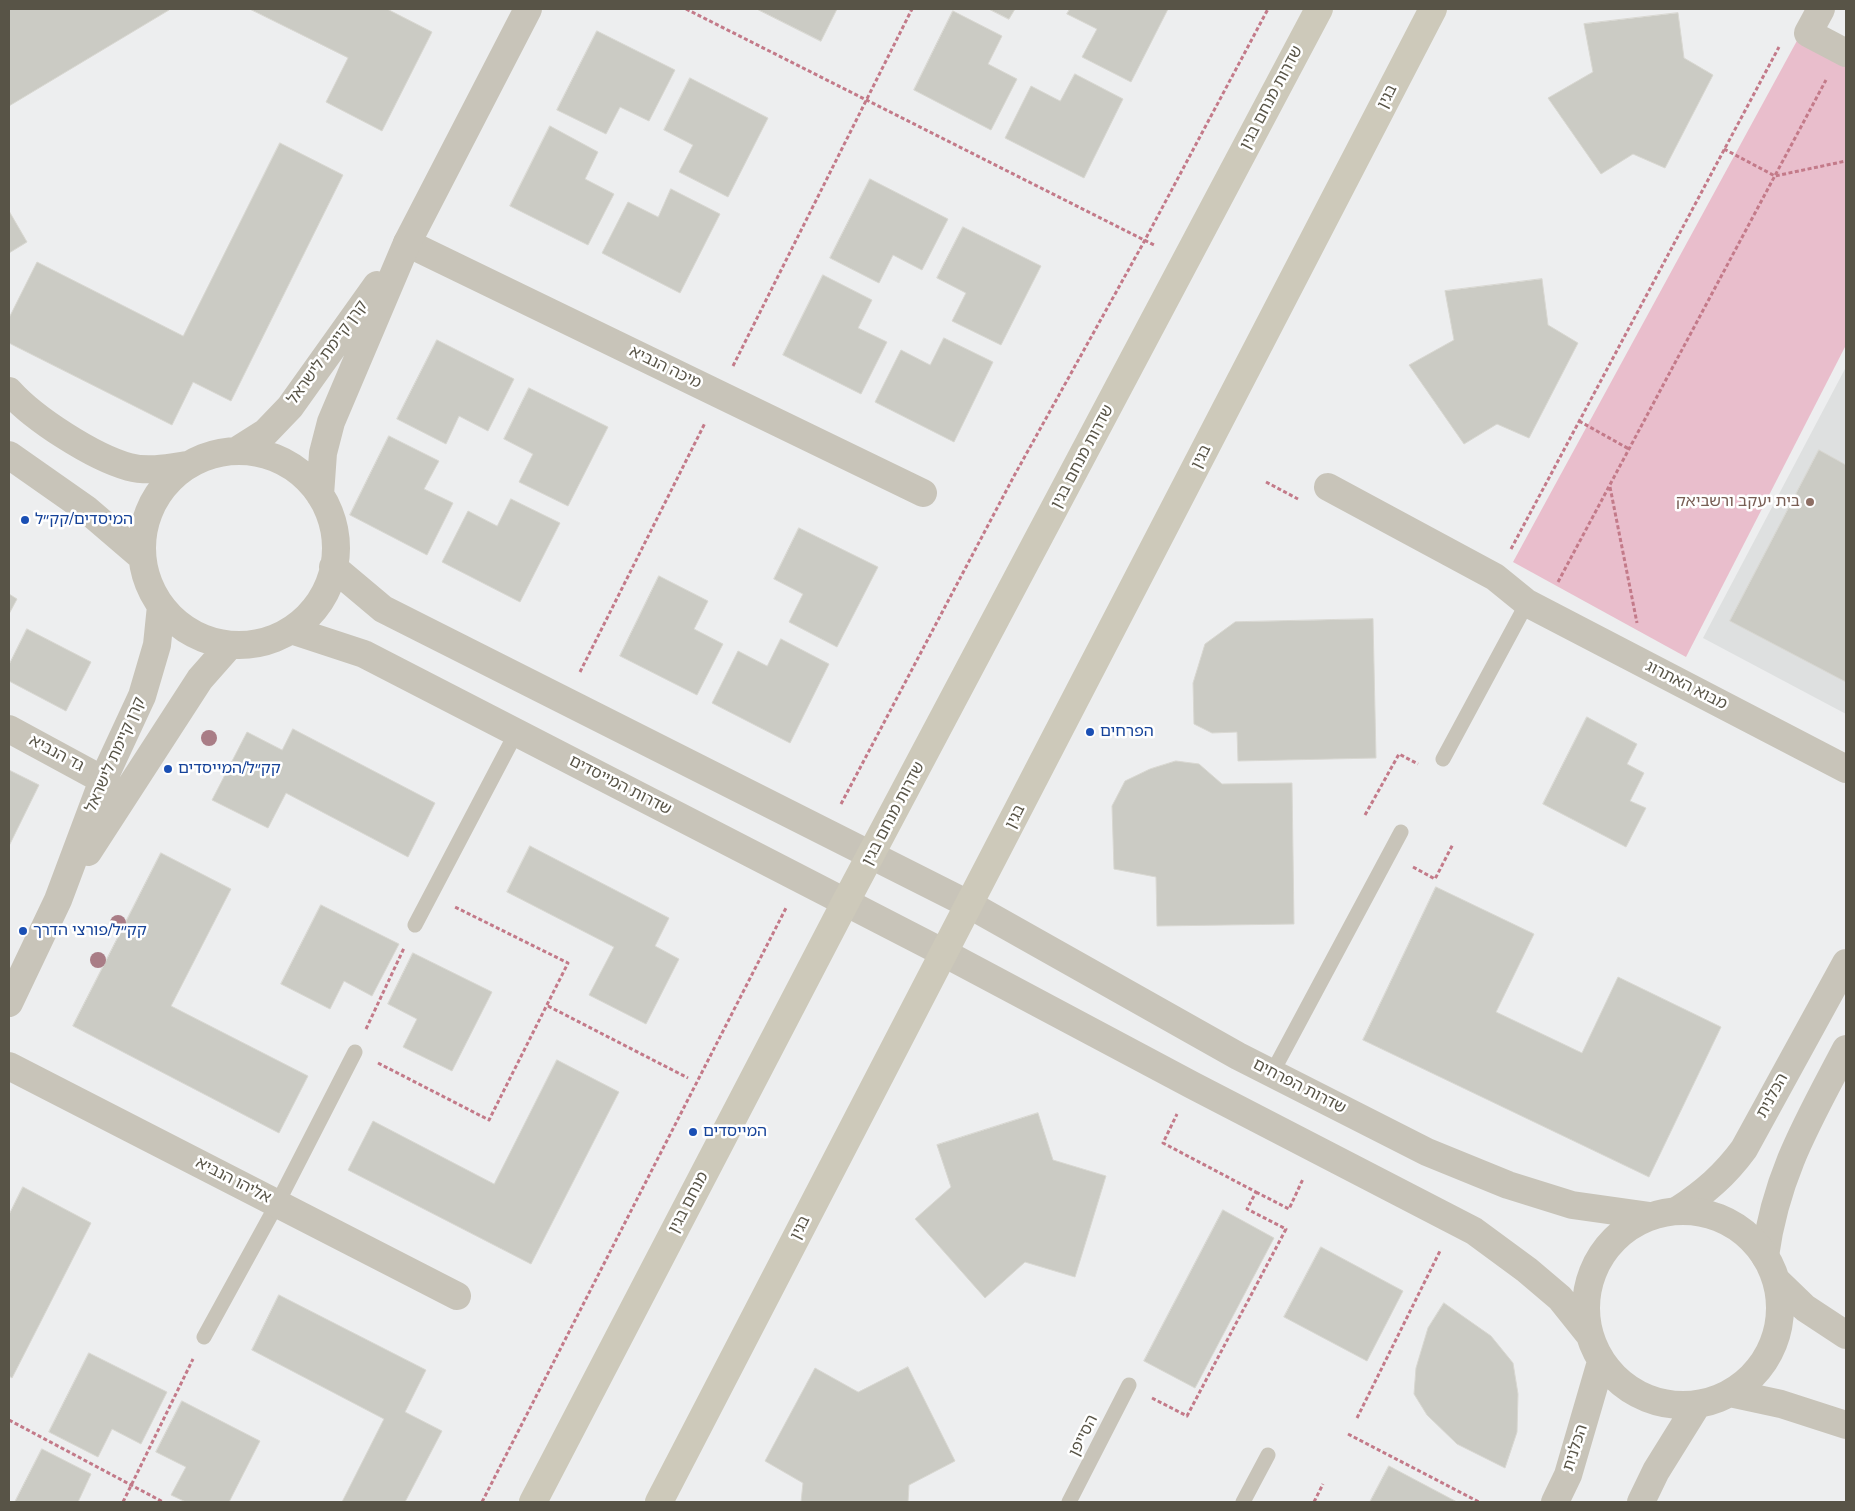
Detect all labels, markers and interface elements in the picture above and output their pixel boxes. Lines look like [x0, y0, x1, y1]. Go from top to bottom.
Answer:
street label: שדרות מנחם בגין [1237, 43, 1307, 153]
street label: בגין [1374, 82, 1402, 112]
street label: קרן קיימת לישראל [284, 297, 372, 409]
street label: מיכה הנביא [626, 342, 704, 394]
street label: שדרות מנחם בגין [1048, 402, 1118, 512]
street label: בגין [1188, 442, 1216, 472]
place label: בית יעקב ורשביאק [1676, 492, 1800, 512]
marker: בית יעקב ורשביאק [1804, 496, 1816, 508]
place label: המיסדים/קק״ל [35, 510, 133, 530]
marker: המיסדים/קק״ל [19, 514, 31, 526]
street label: מבוא האתרוג [1642, 657, 1730, 715]
street label: קרן קיימת לישראל [82, 694, 150, 816]
place label: הפרחים [1100, 722, 1154, 742]
marker: הפרחים [1084, 726, 1096, 738]
street label: גד הנביא [26, 732, 86, 776]
street label: שדרות המייסדים [566, 752, 674, 820]
place label: קק״ל/המייסדים [178, 759, 281, 779]
street label: שדרות מנחם בגין [859, 759, 929, 869]
marker: קק״ל/המייסדים [162, 763, 174, 775]
street label: בגין [1002, 802, 1030, 832]
place label: קק״ל/פורצי הדרך [33, 921, 147, 941]
marker: קק״ל/פורצי הדרך [17, 925, 29, 937]
street label: שדרות הפרחים [1249, 1055, 1349, 1119]
street label: הכלנית [1753, 1070, 1793, 1122]
place label: המייסדים [703, 1122, 767, 1142]
marker: המייסדים [687, 1126, 699, 1138]
street label: אליהו הנביא [192, 1154, 274, 1208]
street label: מנחם בגין [665, 1169, 713, 1237]
street label: בגין [787, 1213, 815, 1243]
street label: הסייפן [1065, 1412, 1103, 1460]
street label: הכלנית [1559, 1422, 1593, 1474]

